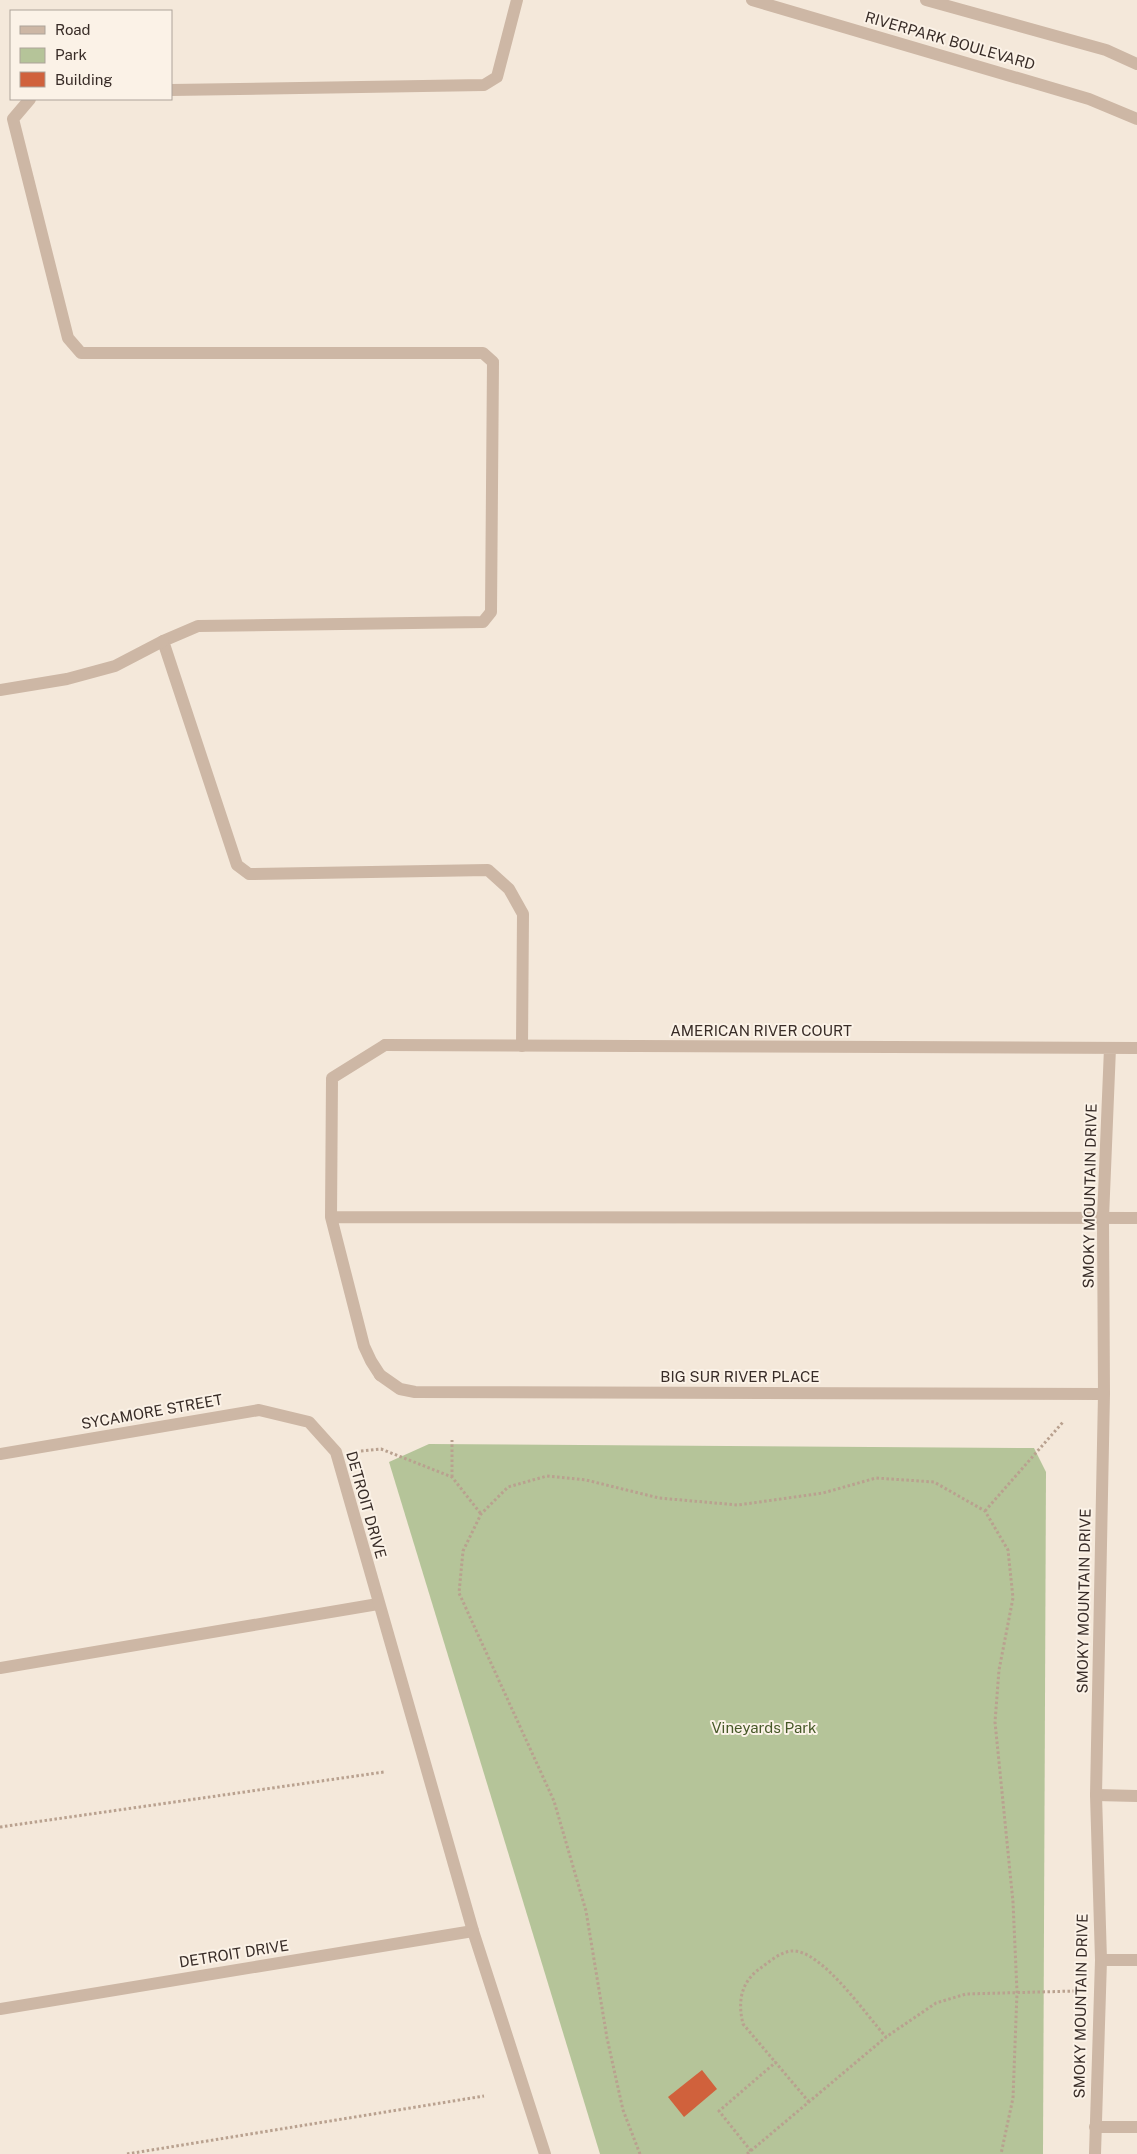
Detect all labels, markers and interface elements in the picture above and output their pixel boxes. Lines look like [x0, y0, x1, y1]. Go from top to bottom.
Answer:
street label: RIVERPARK BOULEVARD [863, 8, 1037, 73]
legend [10, 10, 172, 100]
text: Road [55, 21, 91, 38]
text: Park [55, 46, 87, 63]
text: Building [55, 71, 113, 88]
street label: AMERICAN RIVER COURT [670, 1022, 852, 1039]
street label: SMOKY MOUNTAIN DRIVE [1079, 1104, 1100, 1288]
street label: BIG SUR RIVER PLACE [660, 1368, 820, 1385]
street label: SYCAMORE STREET [80, 1391, 224, 1432]
street label: DETROIT DRIVE [343, 1449, 390, 1560]
street label: SMOKY MOUNTAIN DRIVE [1073, 1509, 1094, 1693]
park label: Vineyards Park [712, 1719, 816, 1736]
street label: SMOKY MOUNTAIN DRIVE [1070, 1914, 1091, 2098]
street label: DETROIT DRIVE [178, 1936, 290, 1971]

